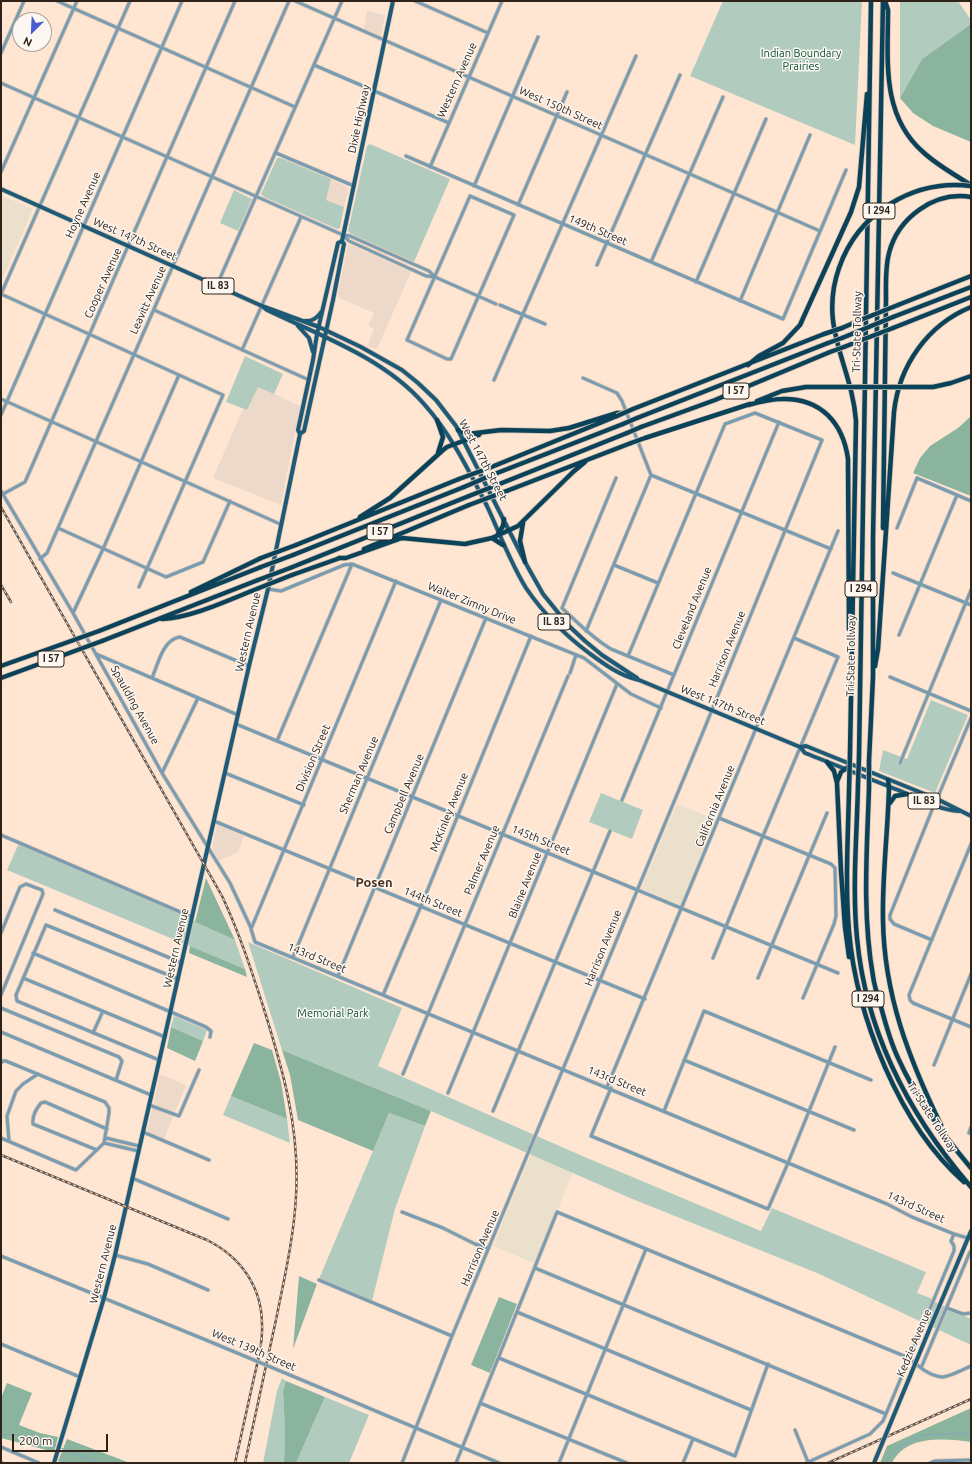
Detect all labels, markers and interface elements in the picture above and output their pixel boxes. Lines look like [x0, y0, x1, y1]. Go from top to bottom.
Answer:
north arrow [12, 12, 52, 52]
text: N [21, 35, 34, 49]
street label: Western Avenue [434, 40, 480, 120]
park label: Indian Boundary Prairies [761, 46, 841, 72]
street label: Dixie Highway [345, 84, 373, 154]
street label: West 150th Street [517, 84, 605, 132]
street label: Hoyne Avenue [62, 170, 104, 240]
road number: I 294 [863, 203, 895, 219]
street label: 149th Street [567, 212, 629, 248]
street label: West 147th Street [91, 215, 179, 263]
street label: Cooper Avenue [82, 246, 124, 320]
street label: Leavitt Avenue [127, 264, 169, 336]
road number: IL 83 [202, 278, 234, 294]
street label: Tri-State Tollway [850, 291, 864, 373]
road number: I 57 [723, 383, 749, 399]
street label: West 147th Street [456, 417, 510, 503]
road number: I 57 [367, 524, 393, 540]
street label: Cleveland Avenue [669, 565, 715, 651]
street label: Walter Zimny Drive [426, 579, 518, 627]
road number: I 294 [845, 581, 877, 597]
street label: Western Avenue [232, 591, 264, 673]
street label: Harrison Avenue [706, 609, 748, 689]
road number: IL 83 [538, 614, 570, 630]
street label: Tri-State Tollway [844, 615, 858, 697]
road number: I 57 [38, 651, 64, 667]
street label: Spaulding Avenue [108, 663, 162, 747]
street label: West 147th Street [679, 682, 767, 728]
street label: Division Street [293, 722, 333, 794]
street label: Sherman Avenue [337, 734, 381, 816]
street label: Campbell Avenue [381, 752, 427, 836]
street label: California Avenue [693, 763, 737, 849]
street label: McKinley Avenue [427, 770, 471, 854]
road number: IL 83 [908, 793, 940, 809]
street label: 145th Street [510, 822, 572, 858]
street label: Palmer Avenue [461, 823, 503, 897]
street label: Blaine Avenue [506, 850, 544, 920]
district label: Posen [355, 875, 393, 891]
street label: 144th Street [402, 884, 464, 920]
street label: Western Avenue [160, 907, 192, 989]
street label: Harrison Avenue [582, 908, 624, 988]
street label: 143rd Street [286, 940, 348, 976]
road number: I 294 [852, 991, 884, 1007]
park label: Memorial Park [297, 1006, 369, 1020]
street label: 143rd Street [586, 1063, 648, 1099]
street label: Tri-State Tollway [904, 1079, 960, 1155]
street label: 143rd Street [885, 1188, 947, 1226]
street label: Harrison Avenue [458, 1208, 502, 1288]
street label: Western Avenue [87, 1223, 119, 1305]
street label: Kedzie Avenue [894, 1307, 934, 1379]
street label: West 139th Street [210, 1326, 298, 1374]
scale bar [14, 1426, 110, 1452]
text: 200 m [19, 1434, 52, 1447]

